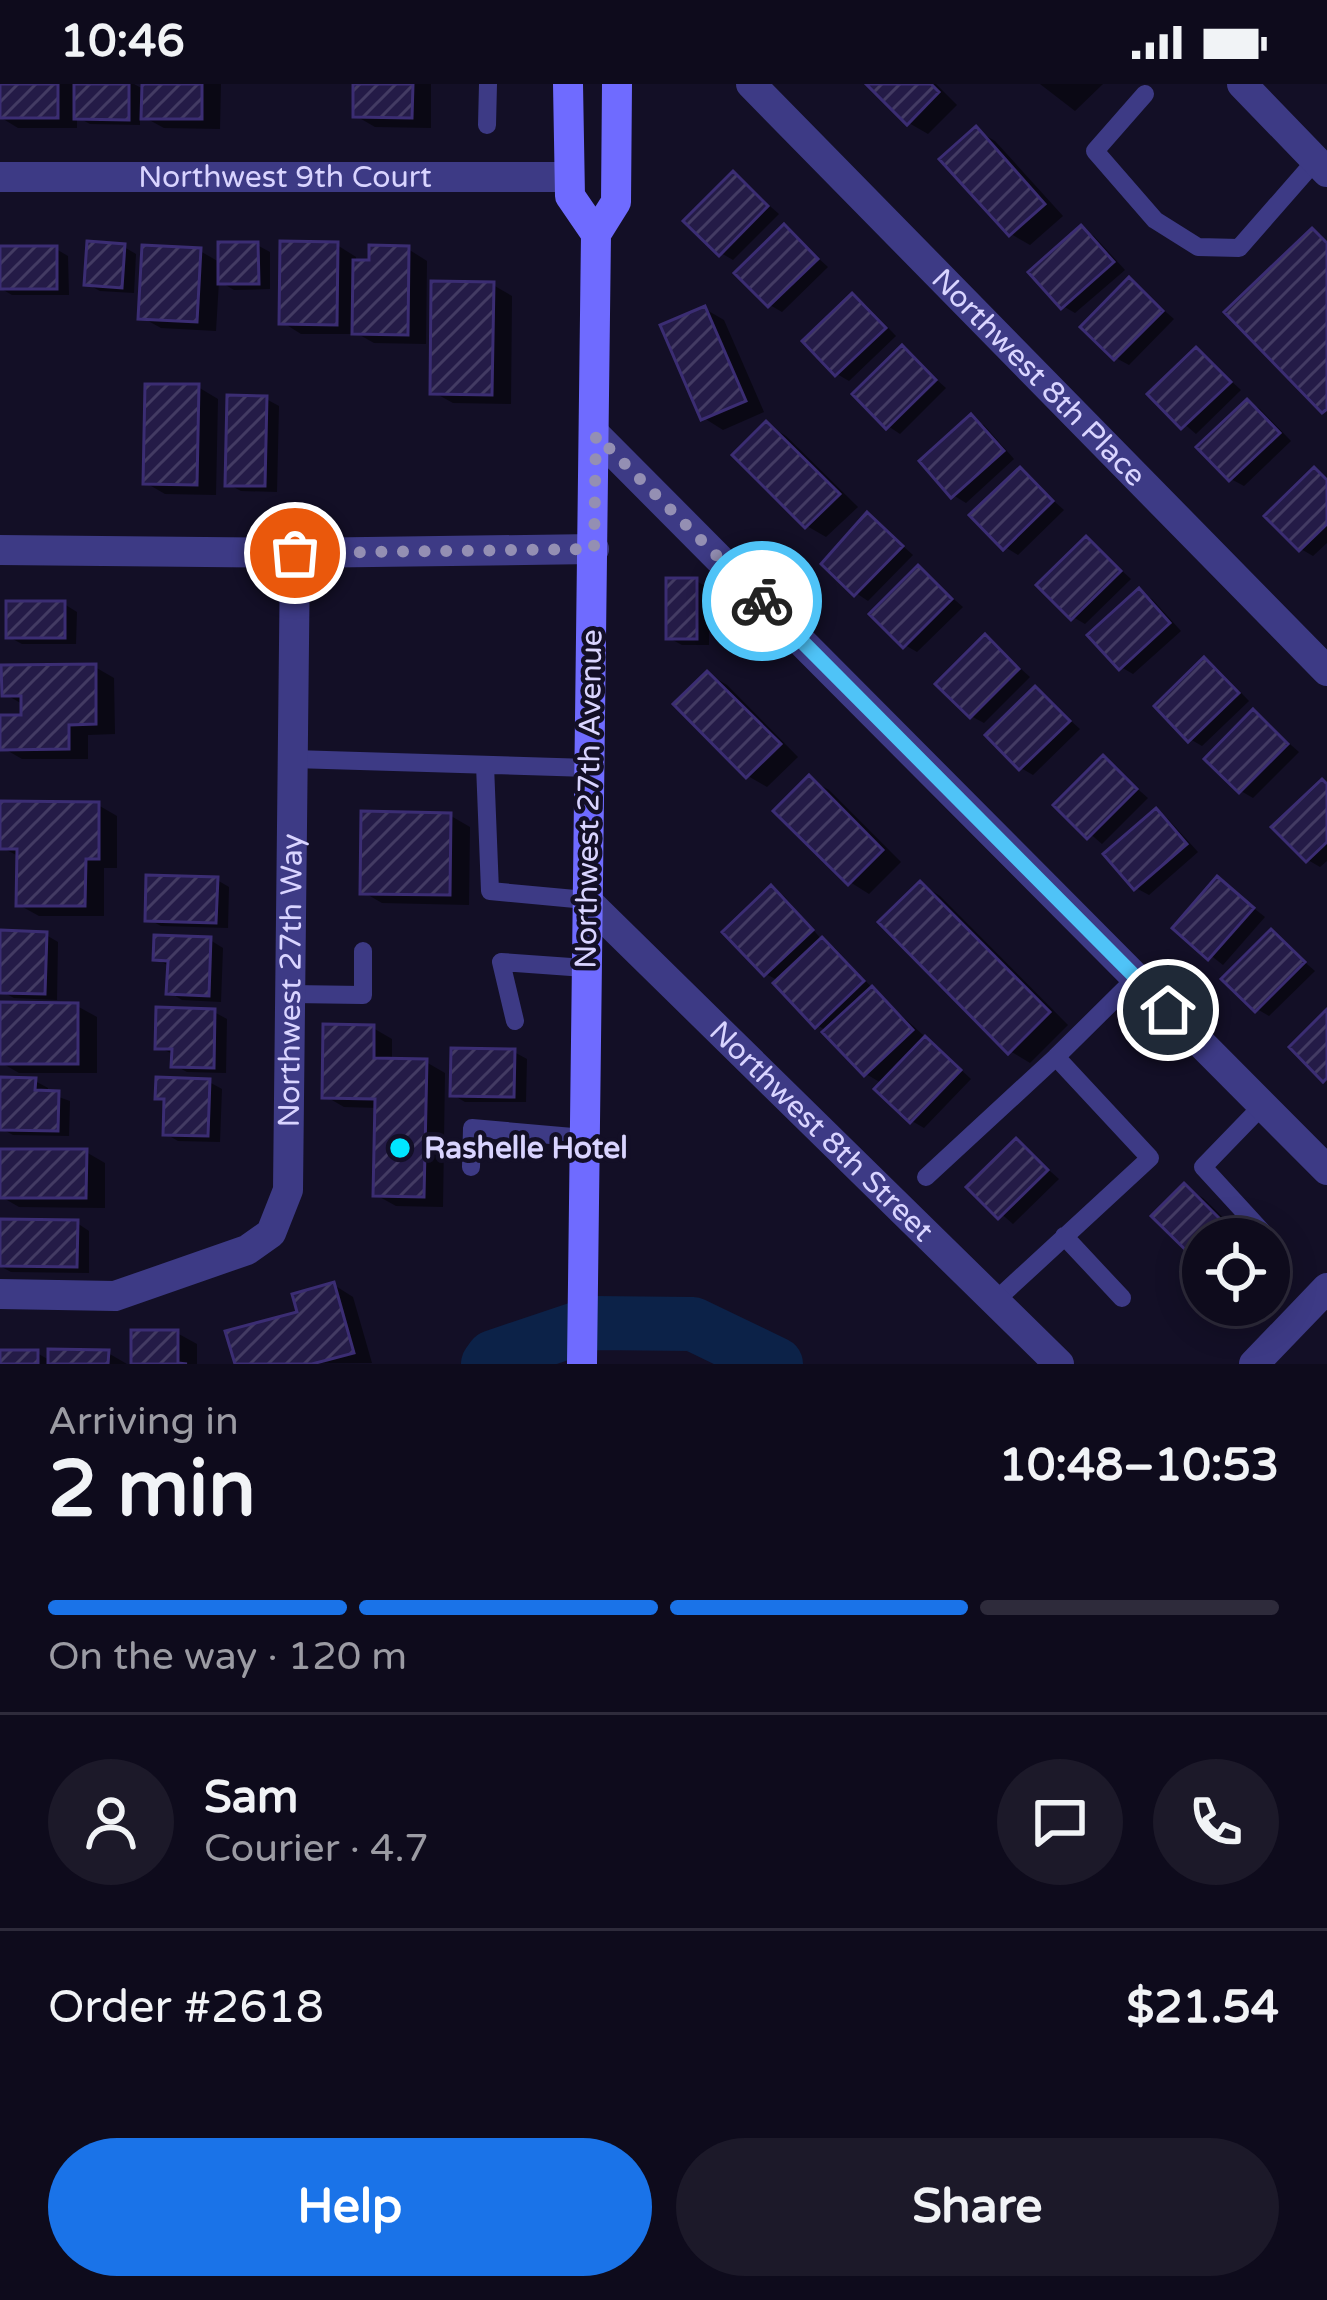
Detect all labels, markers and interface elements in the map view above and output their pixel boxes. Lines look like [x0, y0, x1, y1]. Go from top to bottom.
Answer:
text: 10:46 [60, 15, 185, 69]
street label: Northwest 9th Court [138, 159, 432, 196]
street label: Northwest 8th Place [924, 261, 1154, 494]
pin [244, 502, 346, 604]
icon: bag [262, 520, 328, 586]
courier [702, 541, 822, 661]
icon: bike [729, 568, 795, 634]
street label: Northwest 27th Avenue [568, 629, 610, 969]
street label: Northwest 27th Way [270, 833, 310, 1128]
pin [1117, 959, 1219, 1061]
icon: home [1135, 977, 1201, 1043]
street label: Northwest 8th Street [702, 1013, 941, 1249]
place label: Rashelle Hotel [424, 1130, 628, 1167]
marker: Rashelle Hotel [387, 1135, 413, 1161]
map controls [1182, 1218, 1290, 1326]
button: locate [1182, 1218, 1290, 1326]
text: Arriving in [48, 1398, 239, 1445]
text: 10:48–10:53 [999, 1439, 1279, 1493]
text: 2 min [48, 1443, 256, 1537]
text: On the way · 120 m [48, 1633, 407, 1680]
button: person [48, 1759, 174, 1885]
button: chat [997, 1759, 1123, 1885]
button: phone [1153, 1759, 1279, 1885]
text: Sam [204, 1771, 298, 1825]
text: Courier · 4.7 [204, 1825, 429, 1872]
text: Order #2618 [48, 1981, 324, 2035]
text: $21.54 [1127, 1981, 1279, 2035]
button: Help [48, 2138, 652, 2276]
button: Share [676, 2138, 1279, 2276]

